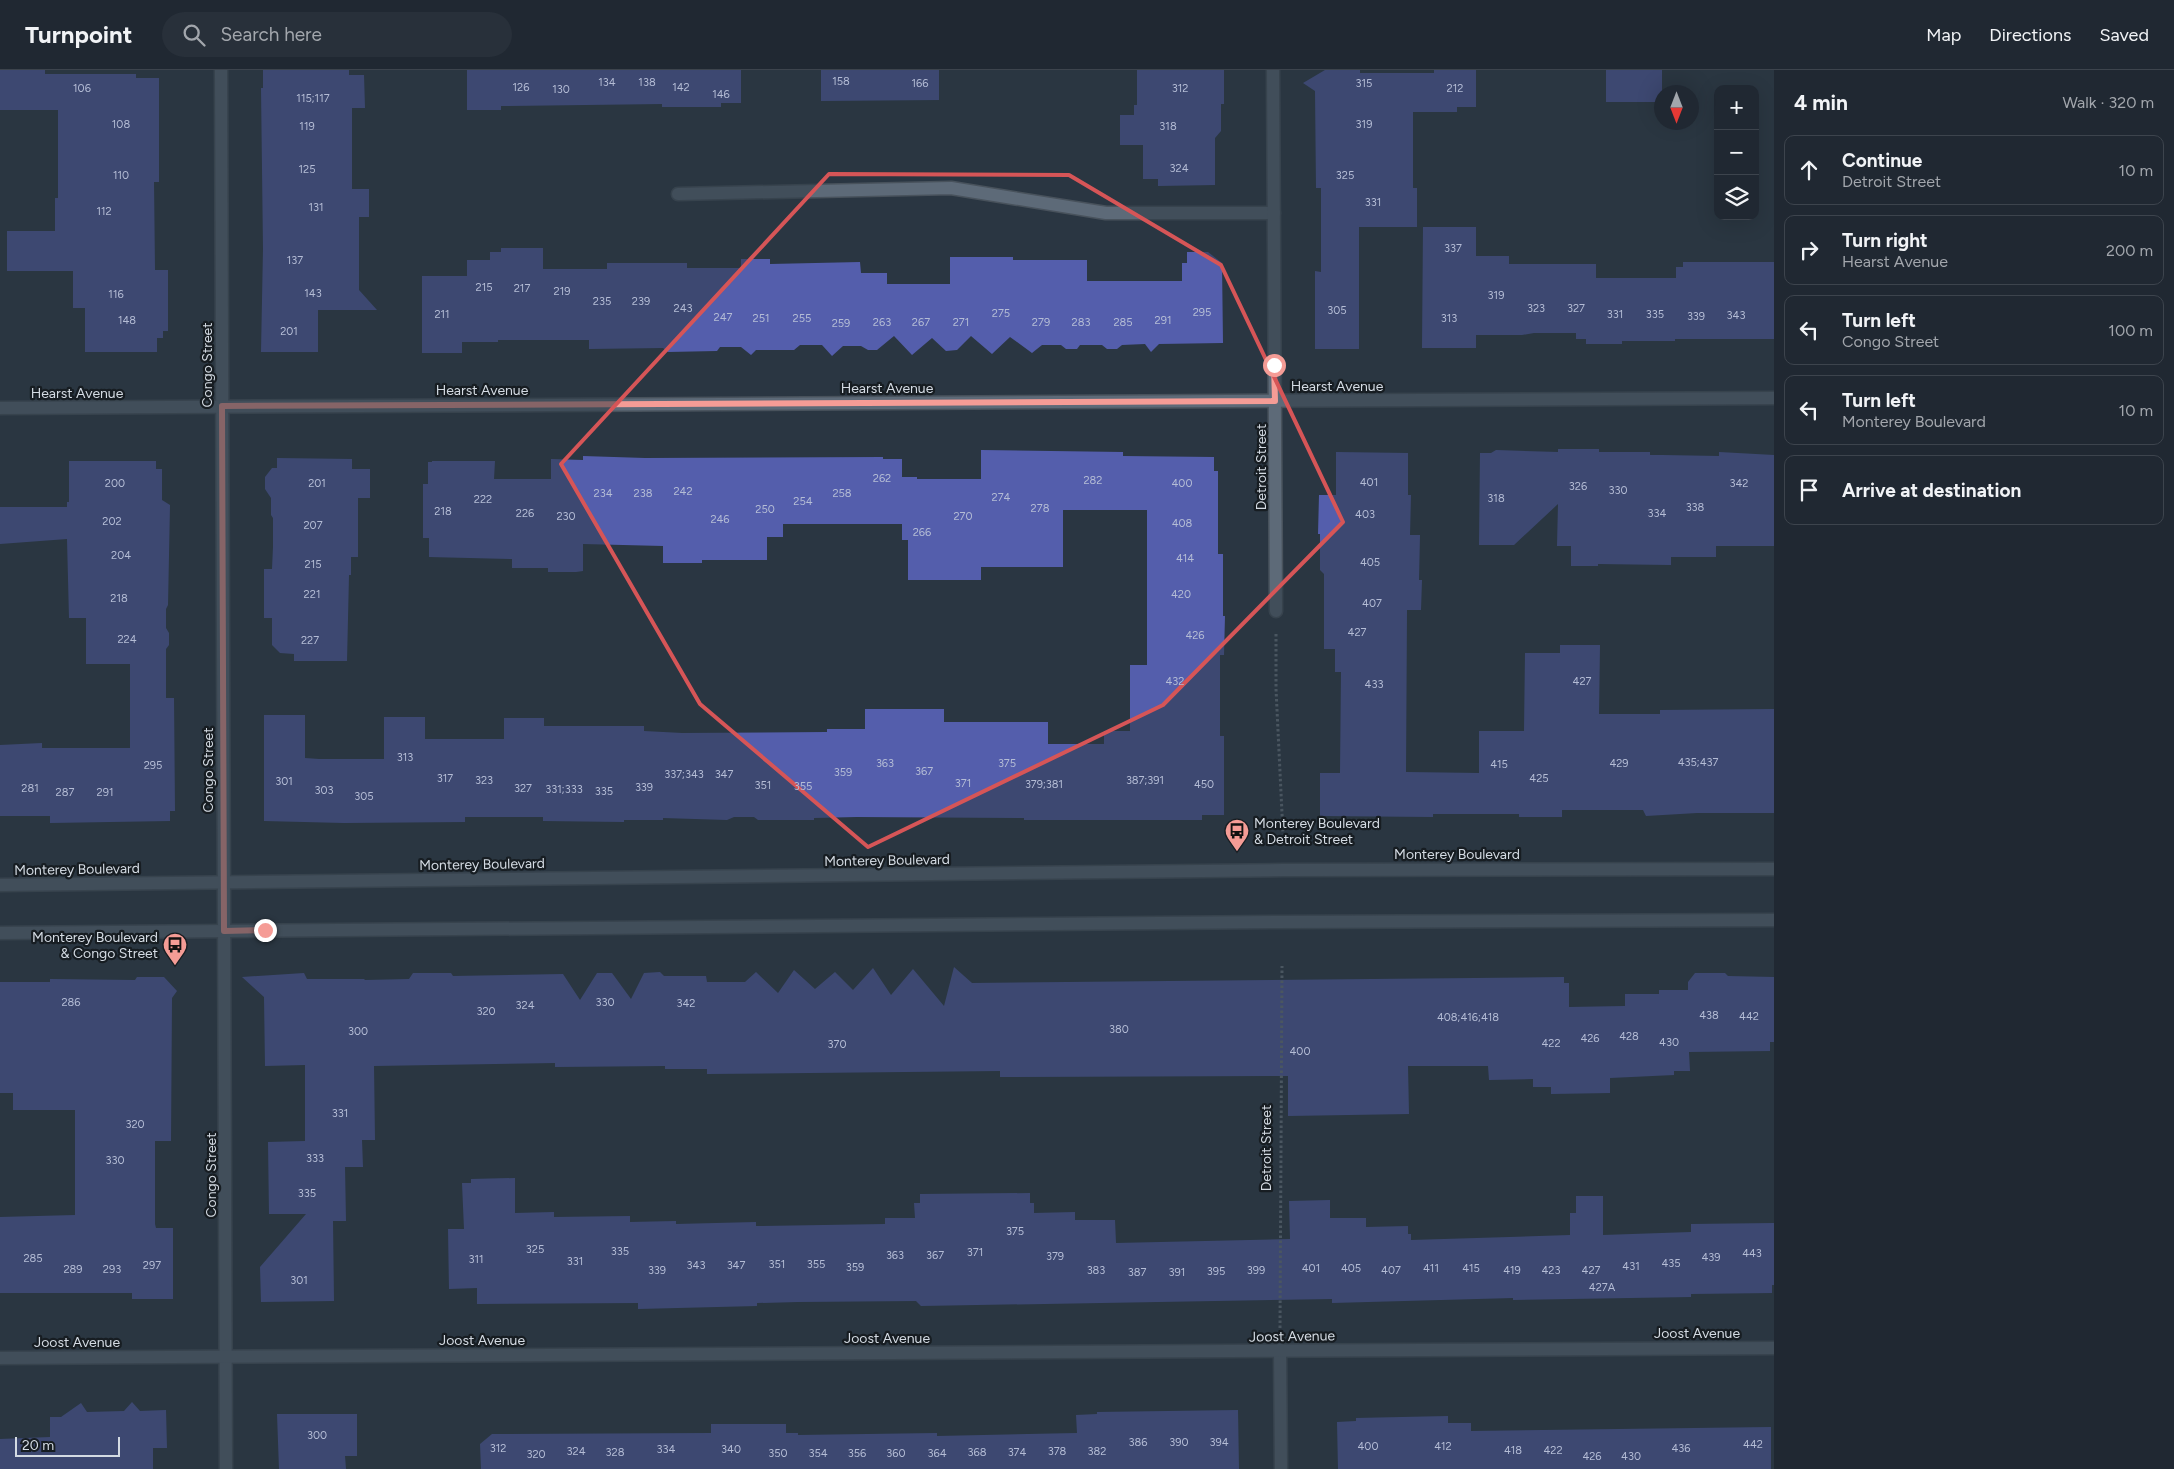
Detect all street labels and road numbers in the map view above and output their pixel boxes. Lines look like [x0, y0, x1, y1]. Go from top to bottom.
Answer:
street label: Congo Street [199, 322, 216, 408]
street label: Hearst Avenue [1291, 378, 1384, 395]
street label: Hearst Avenue [841, 380, 934, 397]
street label: Hearst Avenue [436, 382, 529, 399]
street label: Hearst Avenue [31, 385, 124, 402]
street label: Detroit Street [1253, 424, 1270, 510]
street label: Congo Street [200, 727, 217, 813]
street label: Monterey Boulevard [1394, 846, 1520, 863]
street label: Monterey Boulevard [824, 851, 950, 870]
street label: Monterey Boulevard [419, 855, 545, 874]
street label: Monterey Boulevard [14, 860, 140, 879]
street label: Detroit Street [1258, 1105, 1275, 1191]
street label: Congo Street [203, 1132, 220, 1218]
street label: Joost Avenue [1654, 1325, 1740, 1342]
street label: Joost Avenue [1249, 1327, 1336, 1346]
street label: Joost Avenue [844, 1330, 930, 1347]
street label: Joost Avenue [439, 1332, 525, 1349]
street label: Joost Avenue [34, 1334, 120, 1351]

